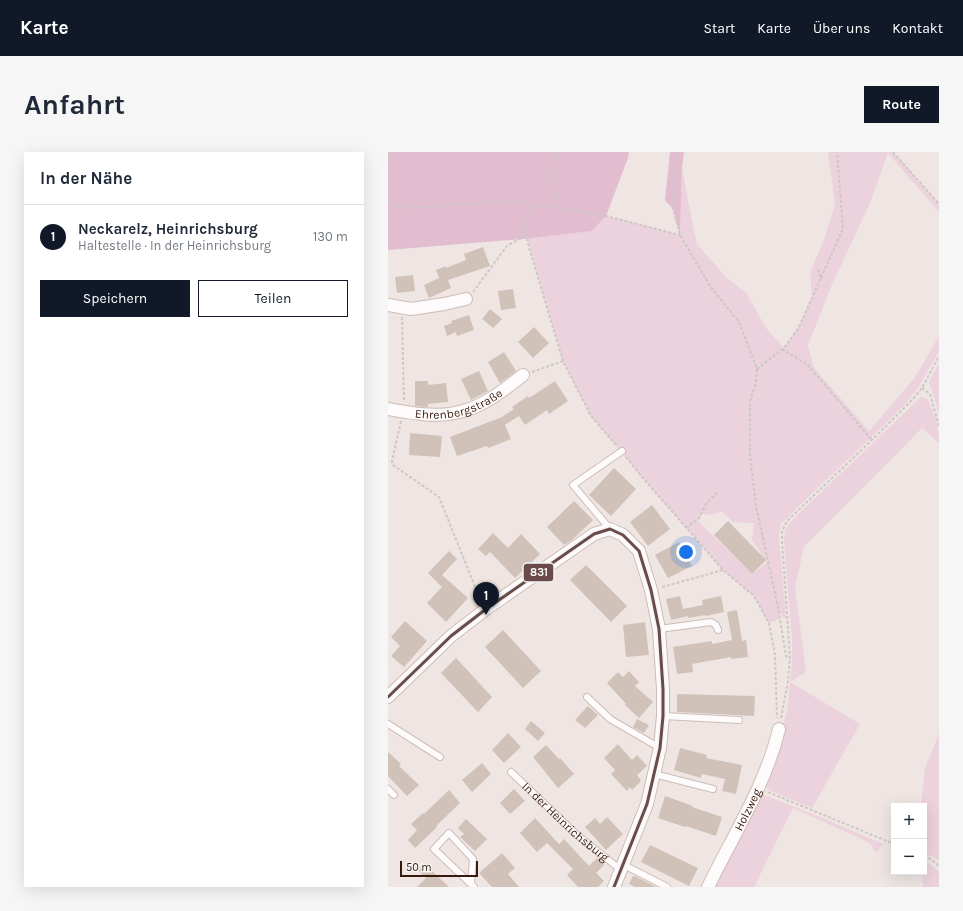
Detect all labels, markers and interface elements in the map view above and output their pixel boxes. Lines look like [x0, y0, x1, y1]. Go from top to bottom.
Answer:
text: Karte [20, 17, 69, 39]
text: Start [703, 20, 735, 37]
text: Karte [757, 20, 791, 37]
text: Über uns [813, 20, 870, 37]
text: Kontakt [892, 20, 943, 37]
button: Route [864, 86, 939, 123]
text: Anfahrt [24, 88, 125, 121]
text: In der Nähe [40, 168, 132, 188]
text: Neckarelz, Heinrichsburg [78, 220, 258, 238]
text: 1 [51, 229, 55, 244]
text: 130 m [313, 229, 348, 244]
text: Haltestelle · In der Heinrichsburg [78, 238, 271, 253]
button: Speichern [40, 280, 190, 317]
button: Teilen [198, 280, 348, 317]
street label: Ehrenbergstraße [414, 386, 505, 422]
your location [676, 542, 696, 562]
line badge: 831 [523, 563, 554, 582]
text: 831 [530, 566, 548, 579]
pin: 1 [473, 582, 499, 615]
street label: In der Heinrichsburg [519, 779, 612, 865]
street label: Holzweg [731, 786, 764, 833]
map controls [891, 803, 927, 875]
button: + [891, 803, 927, 839]
button: − [891, 839, 927, 875]
scale bar [400, 859, 478, 878]
text: 50 m [406, 861, 432, 874]

